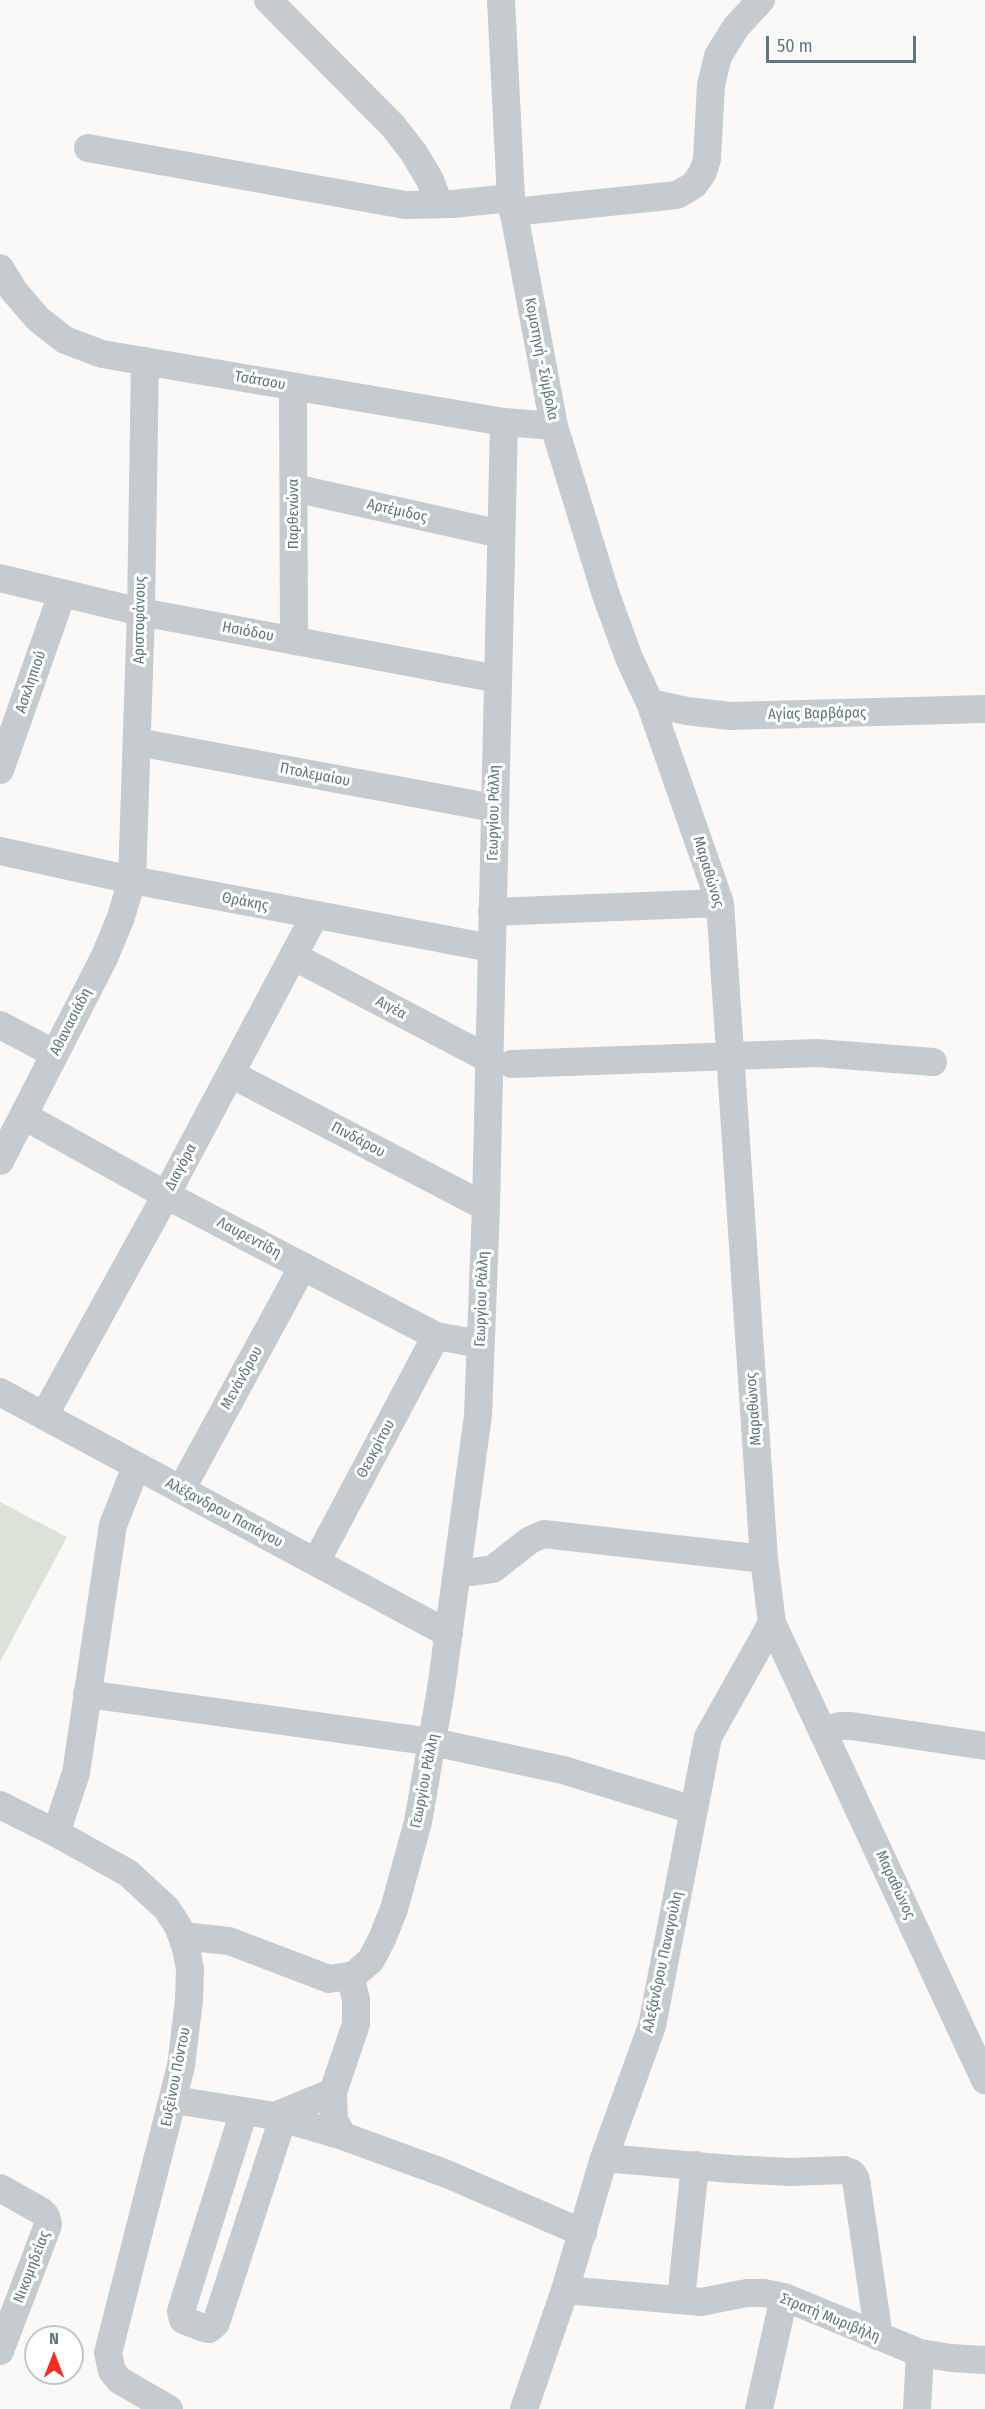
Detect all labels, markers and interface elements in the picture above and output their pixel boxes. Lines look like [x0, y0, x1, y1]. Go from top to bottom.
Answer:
scale bar [769, 24, 919, 62]
text: 50 m [777, 35, 813, 57]
street label: Κομοτηνή - Σύμβολα [520, 296, 562, 422]
street label: Τσάτσου [233, 368, 287, 394]
street label: Παρθενώνα [285, 479, 303, 549]
street label: Αρτέμιδος [365, 495, 429, 527]
street label: Αριστοφάνους [130, 576, 150, 664]
street label: Ησιόδου [221, 618, 275, 646]
street label: Ασκληπιού [12, 648, 50, 716]
street label: Αγίας Βαρβάρας [768, 704, 866, 724]
street label: Πτολεμαίου [278, 759, 352, 791]
street label: Γεωργίου Ράλλη [484, 765, 504, 861]
street label: Μαραθώνος [689, 834, 727, 910]
street label: Θράκης [220, 889, 270, 915]
street label: Αθανασιάδη [46, 985, 96, 1059]
street label: Αιγέα [373, 993, 409, 1023]
street label: Πινδάρου [328, 1118, 388, 1162]
street label: Διαγόρα [161, 1141, 201, 1193]
street label: Λαυρεντίδη [214, 1214, 284, 1262]
street label: Γεωργίου Ράλλη [471, 1251, 493, 1347]
street label: Μενάνδρου [217, 1343, 267, 1413]
street label: Μαραθώνος [742, 1372, 766, 1446]
street label: Θεοκρίτου [353, 1417, 399, 1481]
street label: Αλέξανδρου Παπάγου [162, 1474, 286, 1552]
street label: Γεωργίου Ράλλη [407, 1732, 443, 1830]
street label: Μαραθώνος [871, 1848, 919, 1922]
street label: Αλεξάνδρου Παναγούλη [639, 1890, 687, 2034]
street label: Ευξείνου Πόντου [158, 2026, 194, 2128]
street label: Νικομηδείας [10, 2228, 54, 2306]
street label: Στρατή Μυριβήλη [778, 2290, 882, 2346]
north arrow [24, 2325, 84, 2385]
text: N [49, 2329, 59, 2348]

